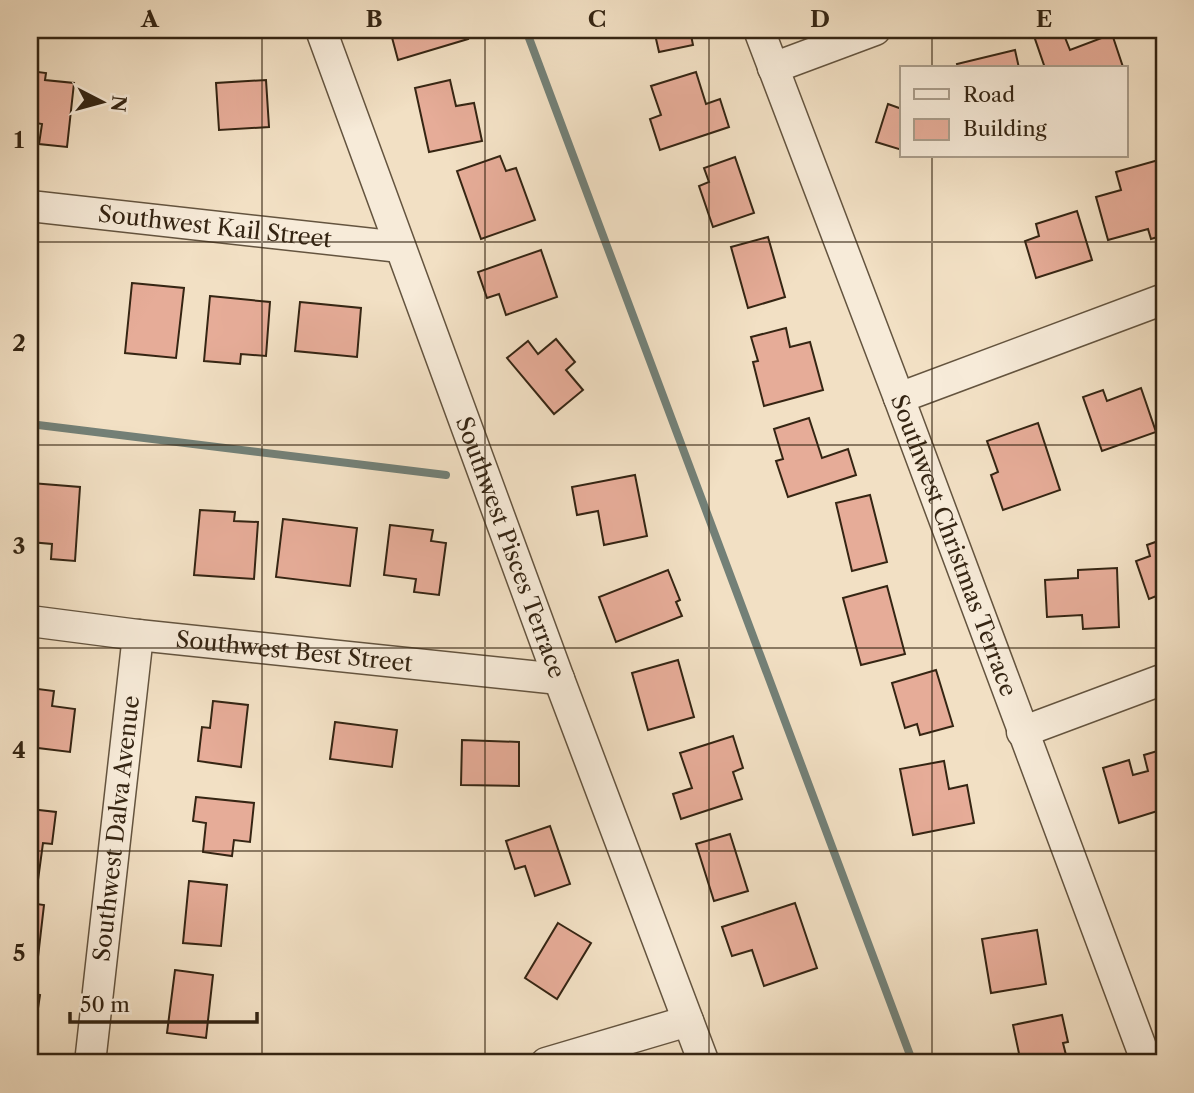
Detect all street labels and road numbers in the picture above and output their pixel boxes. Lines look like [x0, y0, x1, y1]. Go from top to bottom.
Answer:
street label: Southwest Kail Street [97, 200, 333, 253]
street label: Southwest Christmas Terrace [885, 391, 1023, 700]
street label: Southwest Pisces Terrace [450, 413, 571, 682]
street label: Southwest Best Street [174, 625, 414, 678]
street label: Southwest Dalva Avenue [87, 694, 145, 963]

